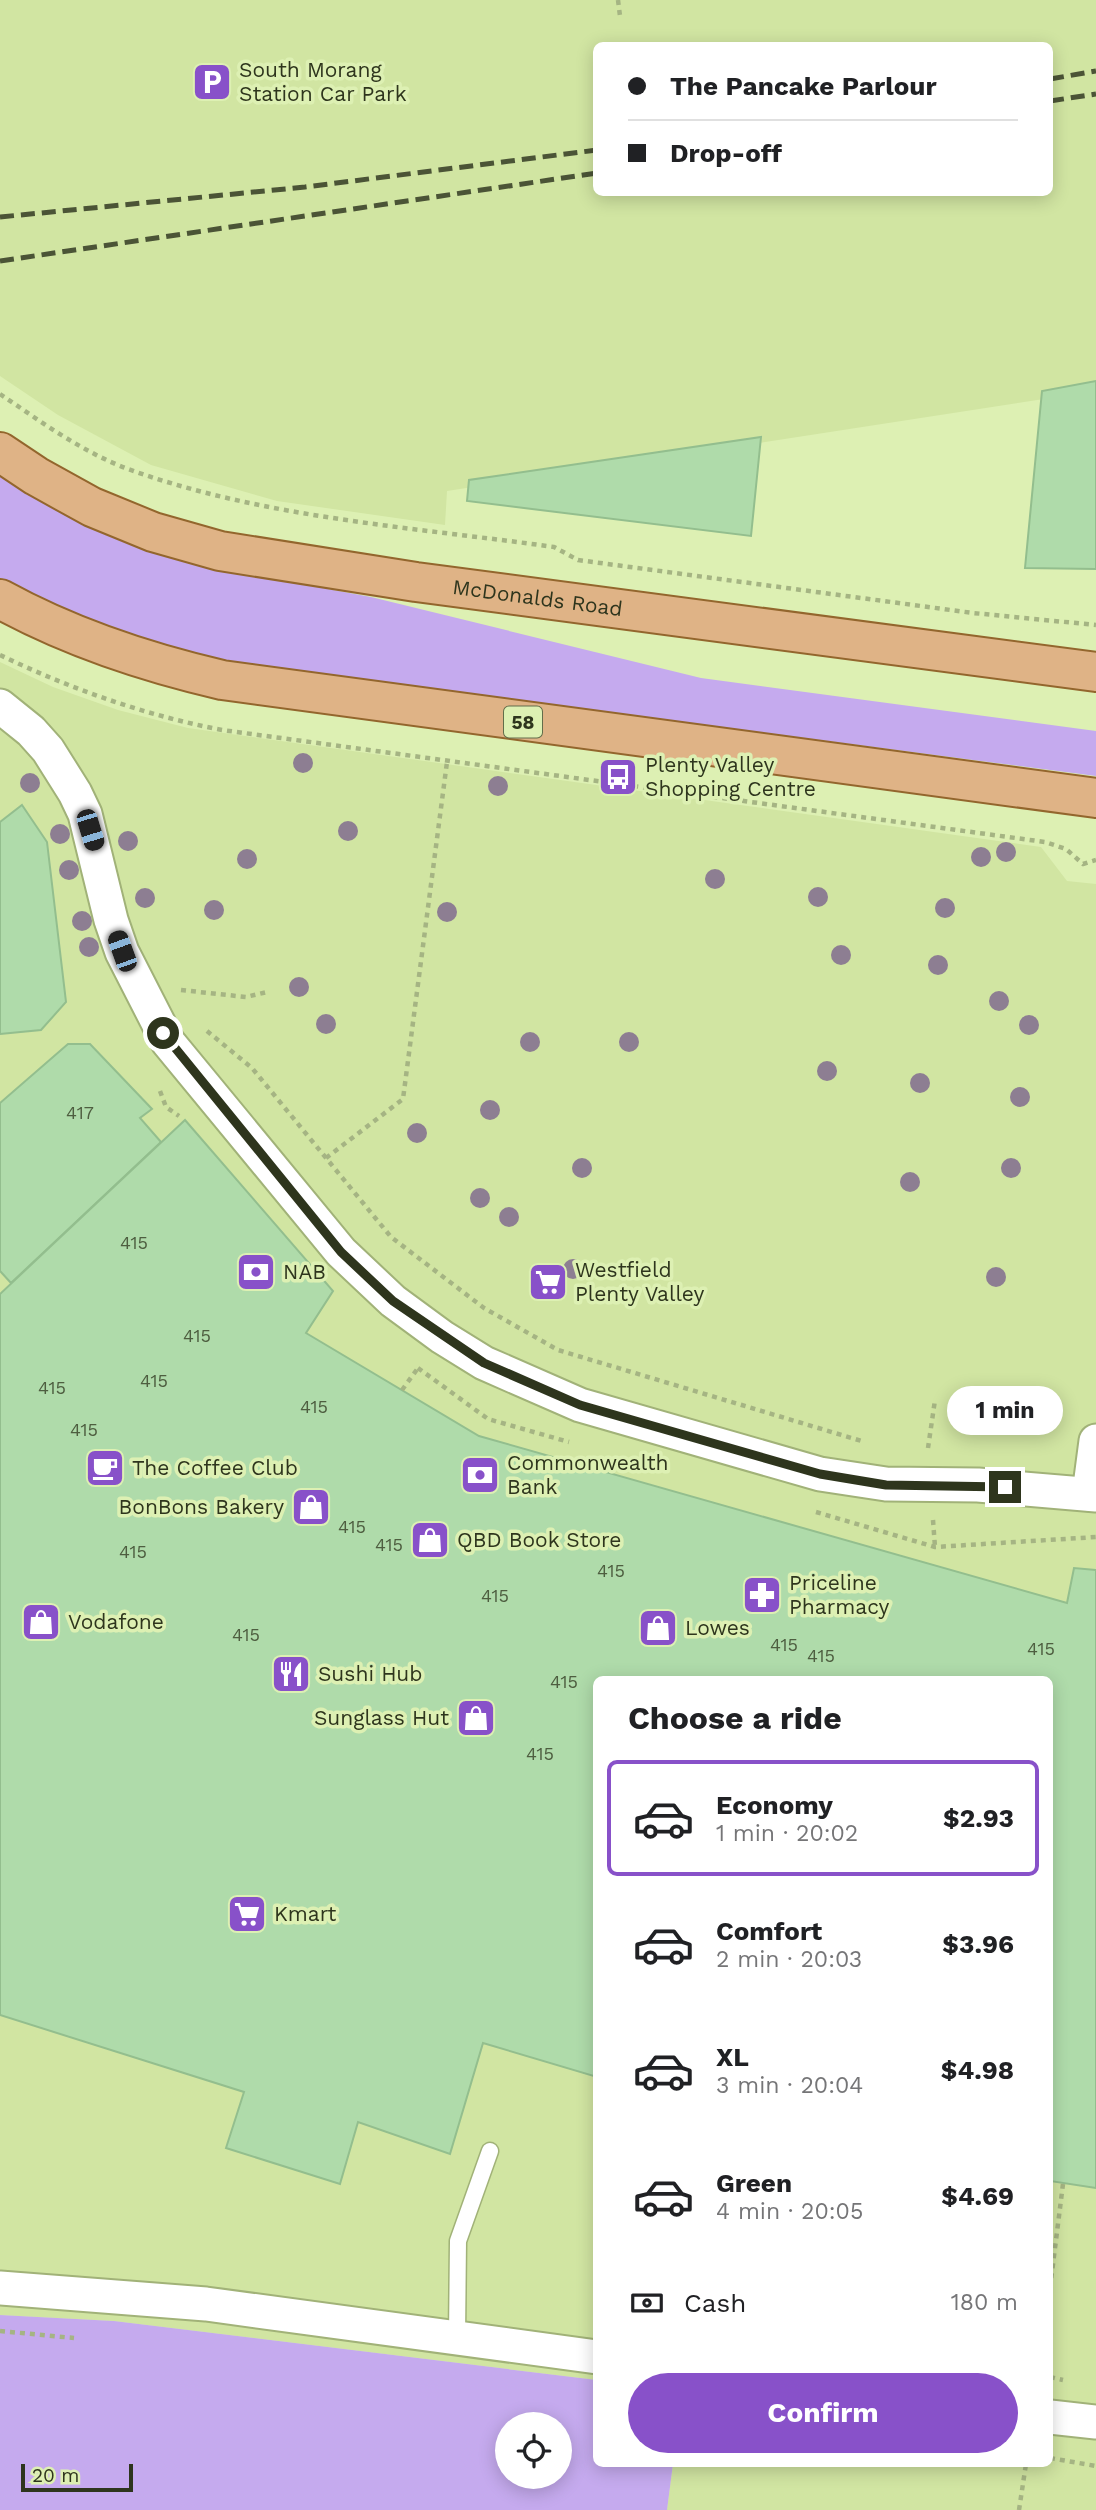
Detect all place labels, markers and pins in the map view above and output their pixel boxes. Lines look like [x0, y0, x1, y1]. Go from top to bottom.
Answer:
place label: South Morang Station Car Park [239, 57, 407, 106]
parking icon: South Morang Station Car Park [191, 61, 233, 103]
place label: Plenty Valley Shopping Centre [645, 752, 816, 801]
bus stop icon: Plenty Valley Shopping Centre [597, 756, 639, 798]
bank icon: NAB [235, 1251, 277, 1293]
place label: Westfield Plenty Valley [575, 1257, 704, 1306]
place label: NAB [283, 1259, 326, 1284]
supermarket icon: Westfield Plenty Valley [527, 1261, 569, 1303]
cafe icon: The Coffee Club [84, 1447, 126, 1489]
place label: Commonwealth Bank [507, 1450, 669, 1499]
bank icon: Commonwealth Bank [459, 1454, 501, 1496]
place label: The Coffee Club [132, 1455, 298, 1480]
shop icon: BonBons Bakery [290, 1486, 332, 1528]
place label: BonBons Bakery [119, 1494, 284, 1519]
shop icon: QBD Book Store [409, 1519, 451, 1561]
place label: QBD Book Store [457, 1527, 621, 1552]
place label: Priceline Pharmacy [789, 1570, 890, 1619]
pharmacy icon: Priceline Pharmacy [741, 1574, 783, 1616]
shop icon: Vodafone [20, 1601, 62, 1643]
shop icon: Lowes [637, 1607, 679, 1649]
place label: Vodafone [68, 1609, 164, 1634]
place label: Lowes [685, 1615, 750, 1640]
restaurant icon: Sushi Hub [270, 1653, 312, 1695]
place label: Sushi Hub [318, 1661, 423, 1686]
shop icon: Sunglass Hut [455, 1697, 497, 1739]
place label: Sunglass Hut [314, 1705, 449, 1730]
supermarket icon: Kmart [226, 1893, 268, 1935]
place label: Kmart [274, 1901, 337, 1926]

